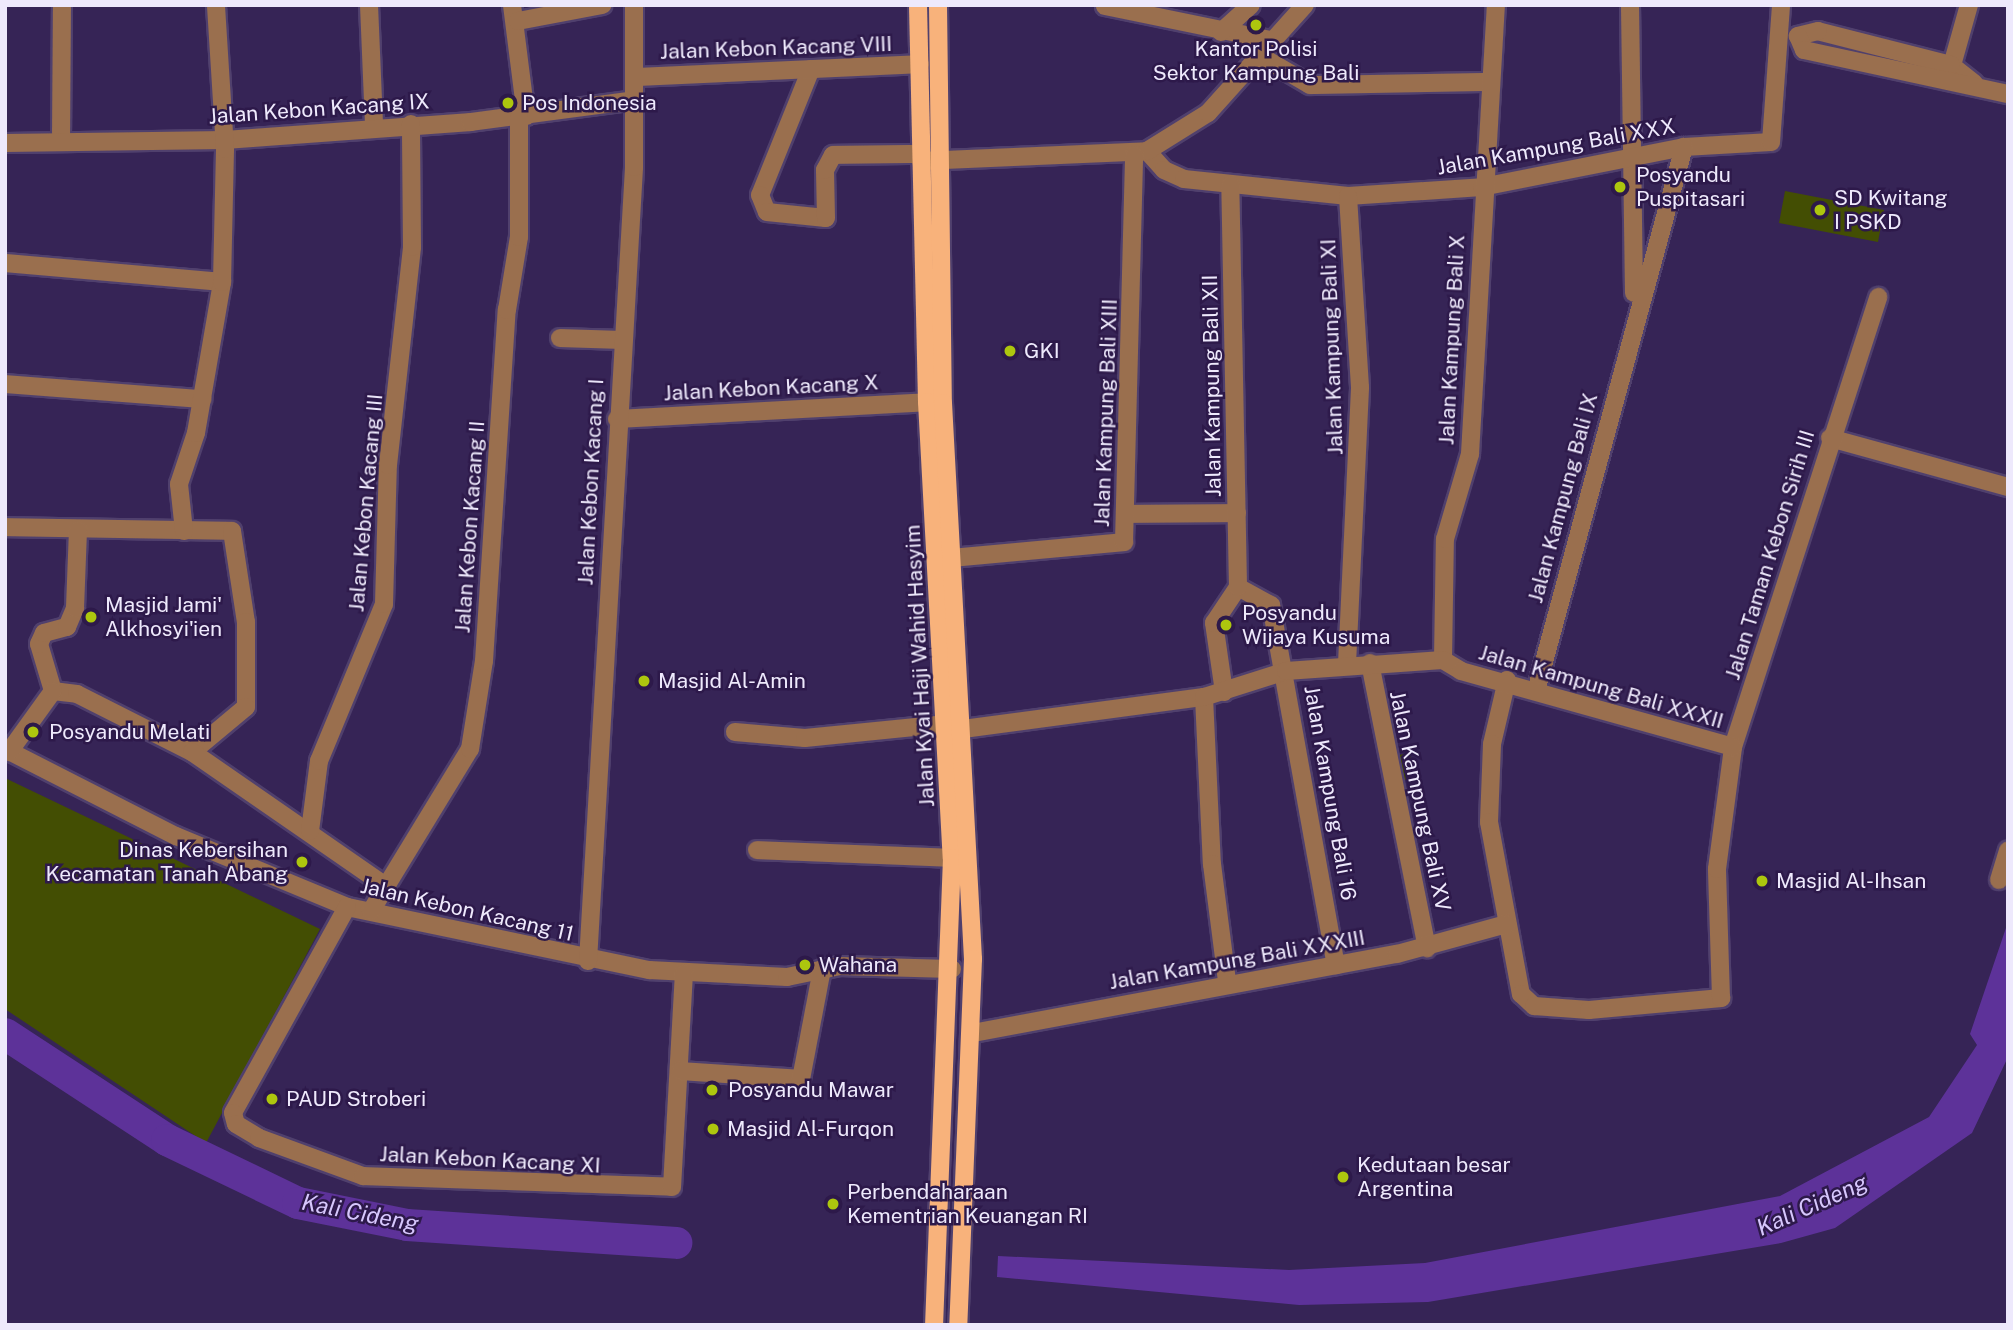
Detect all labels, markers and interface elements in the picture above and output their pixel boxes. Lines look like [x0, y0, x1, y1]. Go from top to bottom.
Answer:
marker: Kantor Polisi Sektor Kampung Bali [1248, 17, 1264, 33]
street label: Jalan Kebon Kacang VIII [659, 31, 893, 65]
place label: Kantor Polisi Sektor Kampung Bali [1153, 36, 1359, 86]
street label: Jalan Kebon Kacang IX [208, 89, 430, 129]
place label: Pos Indonesia [522, 90, 657, 116]
marker: Pos Indonesia [500, 95, 516, 111]
street label: Jalan Kampung Bali XXX [1435, 114, 1677, 180]
place label: Posyandu Puspitasari [1636, 162, 1745, 212]
marker: Posyandu Puspitasari [1610, 177, 1630, 197]
place label: SD Kwitang I PSKD [1834, 185, 1948, 235]
marker: SD Kwitang I PSKD [1812, 202, 1828, 218]
street label: Jalan Kampung Bali X [1434, 234, 1470, 446]
street label: Jalan Kampung Bali XI [1316, 238, 1348, 456]
street label: Jalan Kampung Bali XII [1197, 275, 1227, 497]
street label: Jalan Kampung Bali XIII [1089, 298, 1123, 528]
place label: GKI [1024, 338, 1060, 364]
marker: GKI [1002, 343, 1018, 359]
street label: Jalan Kebon Kacang X [663, 370, 879, 406]
street label: Jalan Kebon Kacang I [573, 378, 609, 586]
street label: Jalan Kampung Bali IX [1523, 390, 1603, 606]
street label: Jalan Kebon Kacang III [344, 393, 388, 613]
street label: Jalan Kebon Kacang II [450, 420, 490, 634]
street label: Jalan Taman Kebon Sirih III [1720, 427, 1820, 683]
street label: Jalan Kyai Haji Wahid Hasyim [900, 524, 940, 808]
place label: Masjid Jami' Alkhosyi'ien [105, 592, 222, 642]
place label: Posyandu Wijaya Kusuma [1242, 600, 1390, 650]
marker: Masjid Jami' Alkhosyi'ien [83, 609, 99, 625]
marker: Posyandu Wijaya Kusuma [1216, 615, 1236, 635]
street label: Jalan Kampung Bali XXXII [1476, 640, 1726, 734]
place label: Masjid Al-Amin [658, 668, 806, 694]
marker: Masjid Al-Amin [636, 673, 652, 689]
street label: Jalan Kampung Bali 16 [1299, 684, 1361, 902]
street label: Jalan Kampung Bali XV [1384, 689, 1456, 913]
place label: Posyandu Melati [49, 719, 210, 745]
marker: Posyandu Melati [23, 722, 43, 742]
place label: Dinas Kebersihan Kecamatan Tanah Abang [45, 837, 288, 887]
marker: Dinas Kebersihan Kecamatan Tanah Abang [294, 854, 310, 870]
place label: Masjid Al-Ihsan [1776, 868, 1926, 894]
street label: Jalan Kebon Kacang 11 [358, 873, 576, 947]
marker: Masjid Al-Ihsan [1754, 873, 1770, 889]
street label: Jalan Kampung Bali XXXIII [1107, 925, 1367, 995]
place label: Wahana [819, 952, 897, 978]
marker: Wahana [797, 957, 813, 973]
place label: Posyandu Mawar [728, 1077, 894, 1103]
marker: Posyandu Mawar [702, 1080, 722, 1100]
place label: PAUD Stroberi [286, 1086, 426, 1112]
marker: PAUD Stroberi [264, 1091, 280, 1107]
place label: Masjid Al-Furqon [727, 1116, 894, 1142]
marker: Masjid Al-Furqon [705, 1121, 721, 1137]
street label: Jalan Kebon Kacang XI [379, 1142, 601, 1178]
place label: Kedutaan besar Argentina [1357, 1152, 1511, 1202]
water label: Kali Cideng [1752, 1168, 1872, 1242]
marker: Kedutaan besar Argentina [1335, 1169, 1351, 1185]
place label: Perbendaharaan Kementrian Keuangan RI [847, 1179, 1088, 1229]
water label: Kali Cideng [299, 1188, 421, 1238]
marker: Perbendaharaan Kementrian Keuangan RI [825, 1196, 841, 1212]

